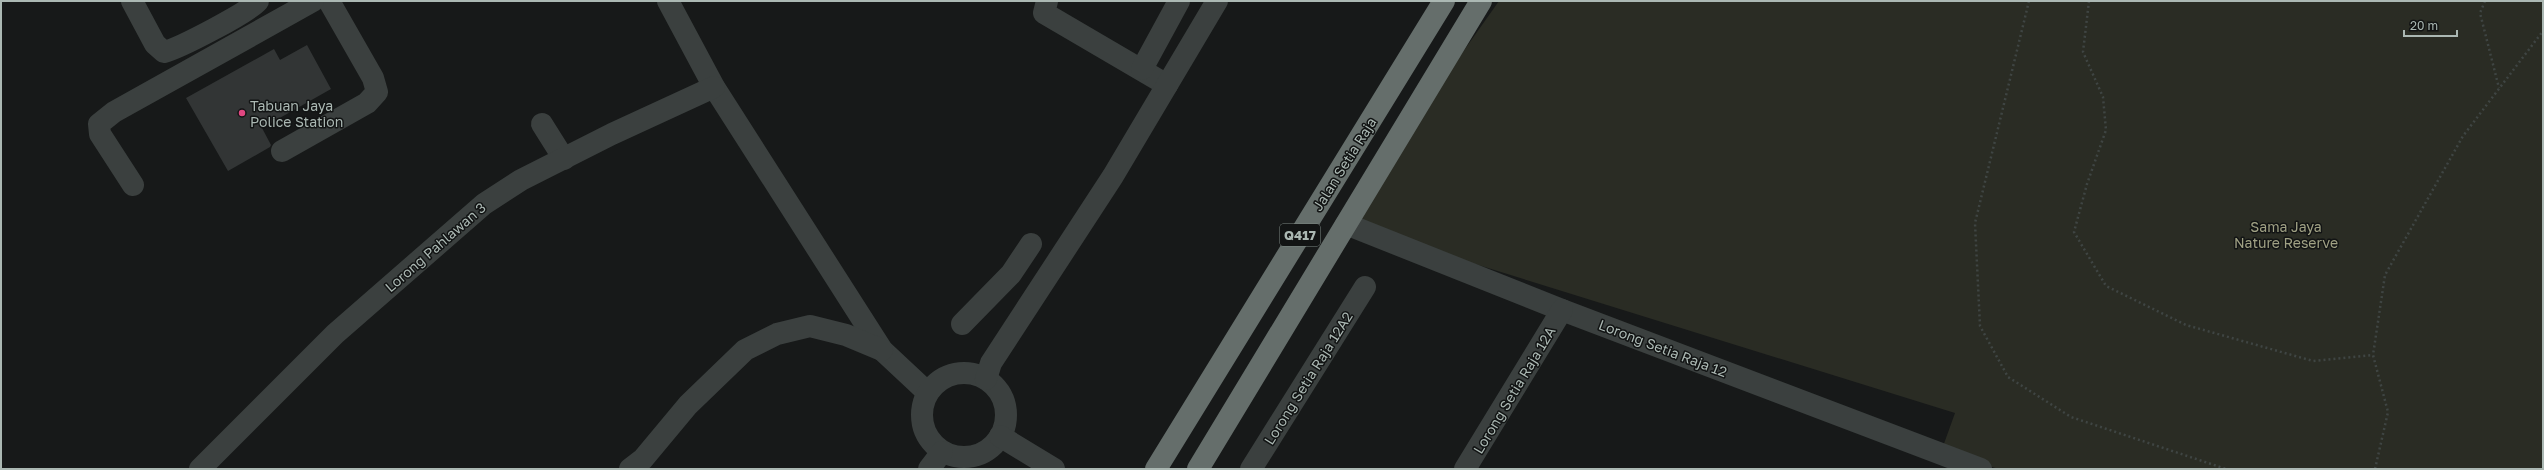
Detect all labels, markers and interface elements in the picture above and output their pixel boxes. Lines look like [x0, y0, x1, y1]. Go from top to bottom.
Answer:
scale bar [2404, 12, 2457, 38]
text: 20 m [2410, 18, 2438, 33]
place label: Tabuan Jaya Police Station [250, 97, 343, 130]
marker: Tabuan Jaya Police Station [237, 108, 247, 118]
street label: Jalan Setia Raja [1308, 114, 1380, 214]
street label: Lorong Pahlawan 3 [381, 199, 489, 295]
park label: Sama Jaya Nature Reserve [2234, 218, 2338, 251]
road number: Q417 [1280, 224, 1320, 246]
street label: Lorong Setia Raja 12A2 [1260, 308, 1356, 448]
street label: Lorong Setia Raja 12 [1597, 316, 1729, 380]
street label: Lorong Setia Raja 12A [1469, 323, 1559, 457]

